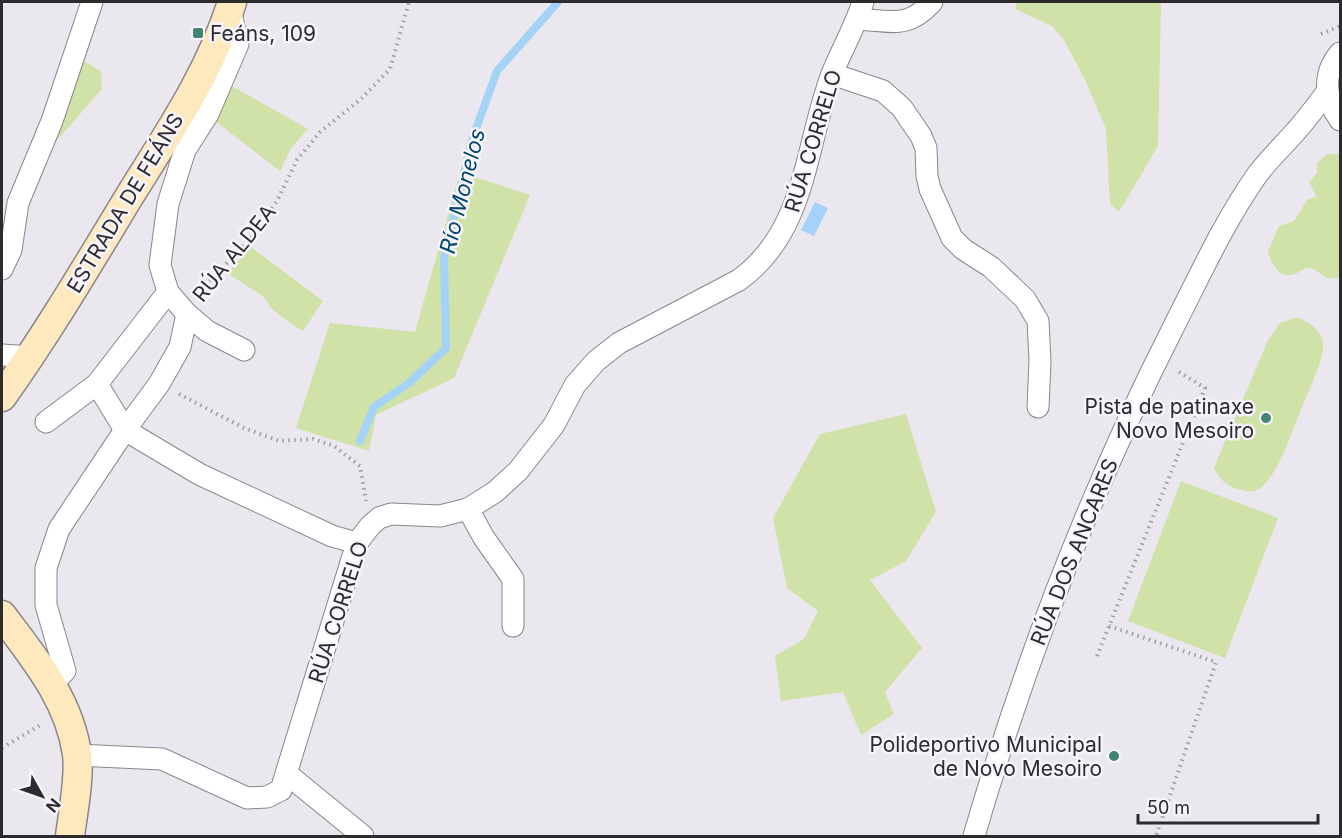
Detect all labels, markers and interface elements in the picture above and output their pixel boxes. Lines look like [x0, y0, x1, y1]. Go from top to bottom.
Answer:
place label: Feáns, 109 [210, 21, 316, 46]
marker: Feáns, 109 [191, 26, 205, 40]
street label: RÚA CORRELO [779, 67, 847, 215]
street label: ESTRADA DE FEÁNS [61, 108, 189, 297]
water label: Río Monelos [434, 126, 490, 256]
street label: RÚA ALDEA [186, 199, 281, 307]
place label: Pista de patinaxe Novo Mesoiro [1084, 394, 1254, 443]
marker: Pista de patinaxe Novo Mesoiro [1259, 411, 1273, 425]
street label: RÚA DOS ANCARES [1024, 455, 1123, 649]
street label: RÚA CORRELO [302, 538, 373, 686]
place label: Polideportivo Municipal de Novo Mesoiro [869, 732, 1102, 781]
marker: Polideportivo Municipal de Novo Mesoiro [1107, 749, 1121, 763]
north arrow [12, 766, 72, 826]
scale bar [1138, 787, 1318, 825]
text: N [42, 795, 65, 817]
text: 50 m [1147, 797, 1190, 818]

